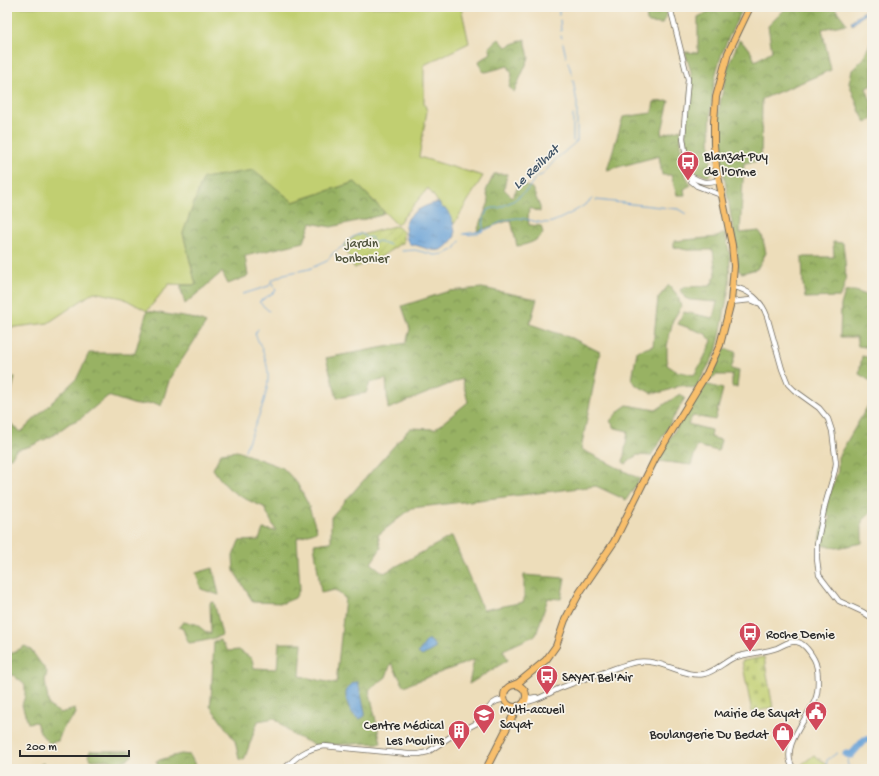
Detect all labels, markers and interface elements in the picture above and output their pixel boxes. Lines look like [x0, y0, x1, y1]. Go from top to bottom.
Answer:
water label: Le Reilhat [510, 140, 565, 194]
bus stop icon: Blanzat Puy de l'Orme [675, 149, 701, 182]
place label: Blanzat Puy de l'Orme [703, 150, 769, 180]
park label: jardin bonbonier [335, 237, 390, 267]
bus stop icon: Roche Demie [737, 620, 763, 653]
place label: Roche Demie [766, 628, 835, 643]
bus stop icon: SAYAT Bel'Air [534, 663, 560, 696]
place label: SAYAT Bel'Air [562, 671, 633, 686]
public building icon: Mairie de Sayat [803, 699, 829, 732]
school or university icon: Multi-accueil Sayat [471, 702, 497, 735]
place label: Multi-accueil Sayat [500, 703, 565, 733]
place label: Mairie de Sayat [714, 707, 802, 722]
building icon: Centre Médical Les Moulins [446, 718, 472, 751]
place label: Centre Médical Les Moulins [364, 719, 445, 749]
shop icon: Boulangerie Du Bedat [770, 720, 796, 753]
place label: Boulangerie Du Bedat [649, 728, 770, 743]
scale bar [20, 732, 129, 758]
text: 200 m [26, 741, 57, 755]

